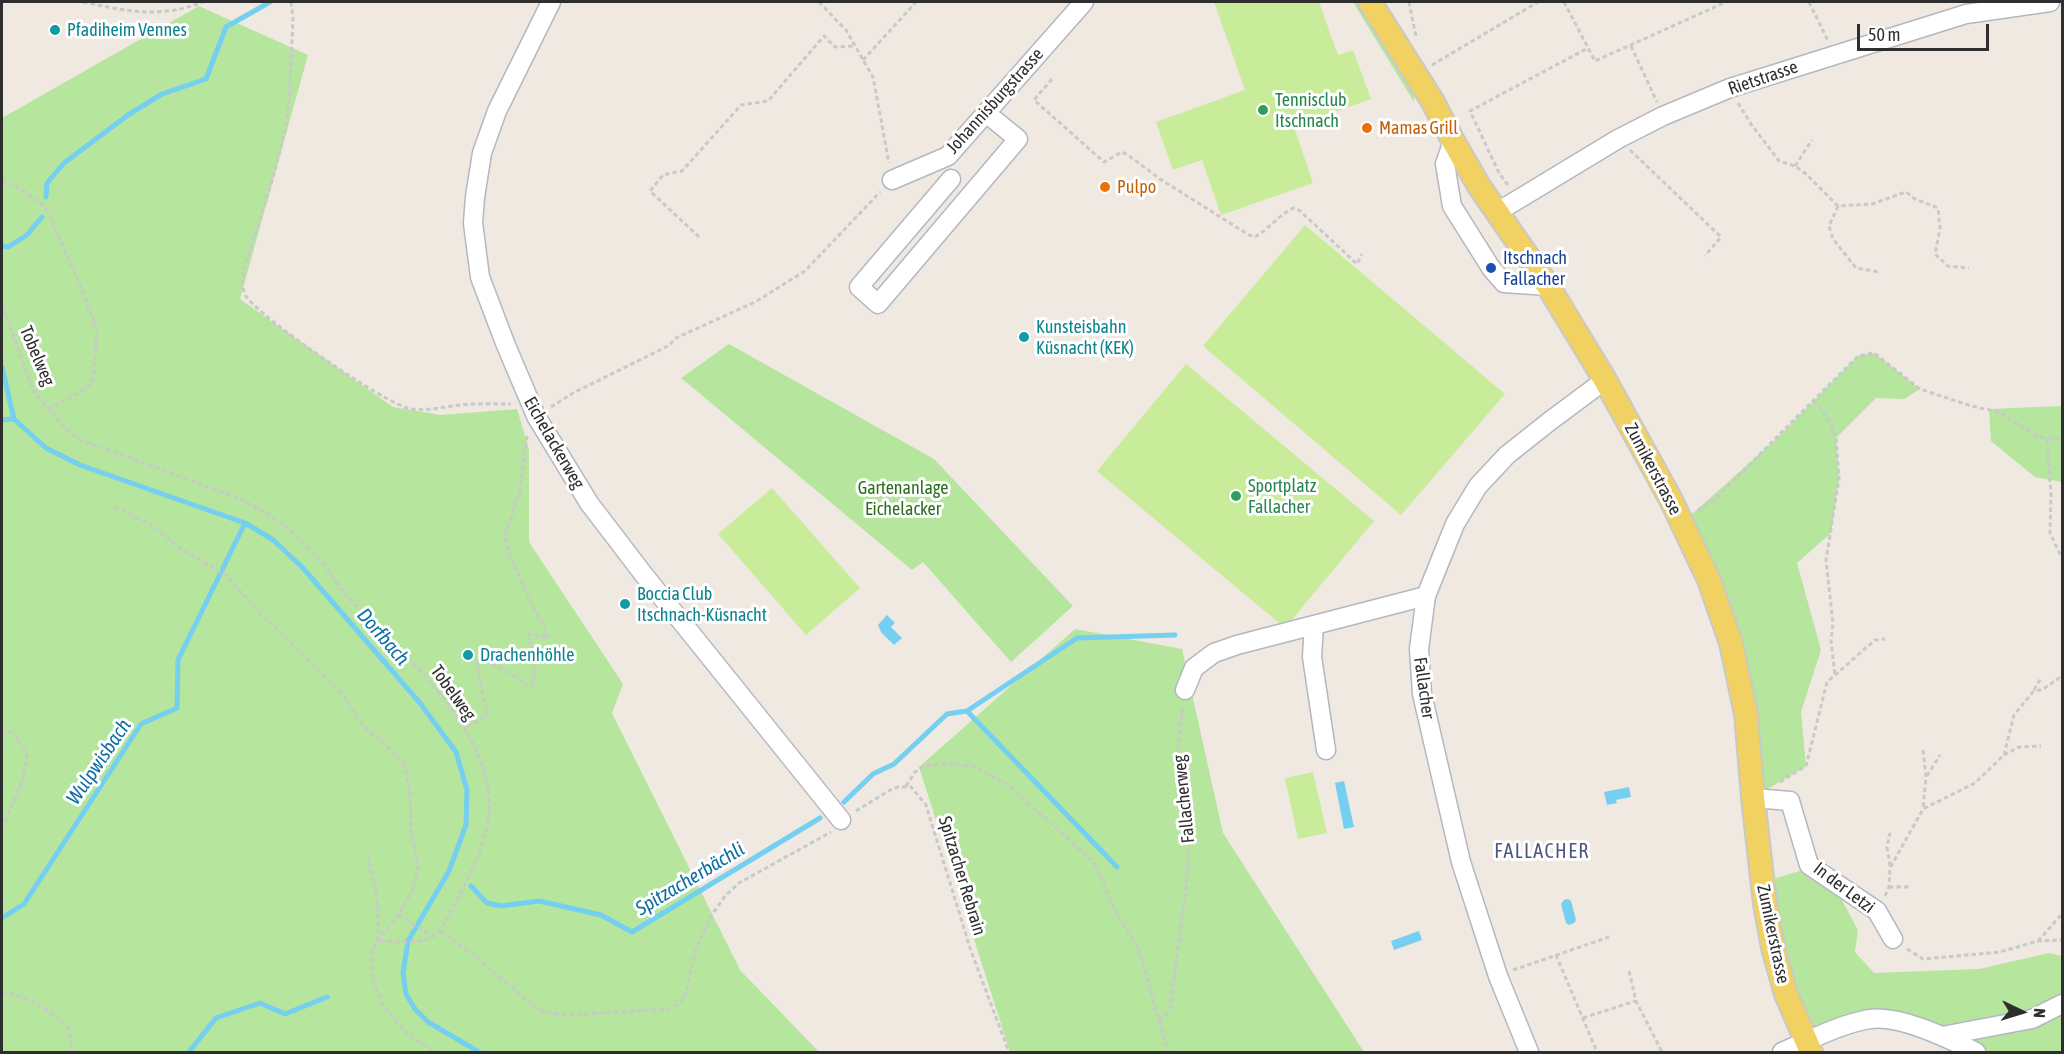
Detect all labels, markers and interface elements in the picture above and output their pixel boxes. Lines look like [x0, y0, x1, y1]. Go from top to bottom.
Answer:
scale bar [1860, 12, 1992, 50]
place label: Pfadiheim Vennes [67, 19, 187, 41]
marker: Pfadiheim Vennes [48, 23, 62, 37]
text: 50 m [1868, 24, 1900, 45]
street label: Johannisburgstrasse [942, 44, 1048, 158]
street label: Rietstrasse [1725, 56, 1801, 100]
place label: Tennisclub Itschnach [1275, 89, 1347, 132]
marker: Tennisclub Itschnach [1256, 103, 1270, 117]
place label: Mamas Grill [1379, 117, 1458, 139]
marker: Mamas Grill [1360, 121, 1374, 135]
place label: Pulpo [1117, 176, 1156, 198]
marker: Pulpo [1098, 180, 1112, 194]
place label: Itschnach Fallacher [1503, 247, 1567, 290]
marker: Itschnach Fallacher [1484, 261, 1498, 275]
place label: Kunsteisbahn Küsnacht (KEK) [1036, 316, 1134, 358]
street label: Tobelweg [15, 323, 59, 389]
marker: Kunsteisbahn Küsnacht (KEK) [1017, 330, 1031, 344]
street label: Eichelackerweg [519, 393, 589, 493]
street label: Zumikerstrasse [1620, 419, 1686, 519]
place label: Sportplatz Fallacher [1248, 475, 1316, 518]
park label: Gartenanlage Eichelacker [858, 477, 948, 520]
marker: Sportplatz Fallacher [1229, 489, 1243, 503]
place label: Boccia Club Itschnach-Küsnacht [637, 583, 767, 626]
marker: Boccia Club Itschnach-Küsnacht [618, 597, 632, 611]
water label: Dorfbach [352, 604, 414, 670]
place label: Drachenhöhle [480, 644, 574, 666]
marker: Drachenhöhle [461, 648, 475, 662]
street label: Fallacher [1409, 656, 1439, 720]
street label: Tobelweg [426, 661, 480, 725]
water label: Wulpwisbach [62, 715, 136, 809]
street label: Fallacherweg [1169, 754, 1199, 844]
street label: Spitzacher Rebrain [934, 814, 990, 938]
water label: Spitzacherbächli [631, 837, 749, 921]
district label: FALLACHER [1494, 840, 1590, 864]
street label: In der Letzi [1809, 858, 1879, 918]
street label: Zumikerstrasse [1752, 883, 1794, 985]
north arrow [1992, 982, 2052, 1042]
text: N [2031, 1008, 2049, 1019]

